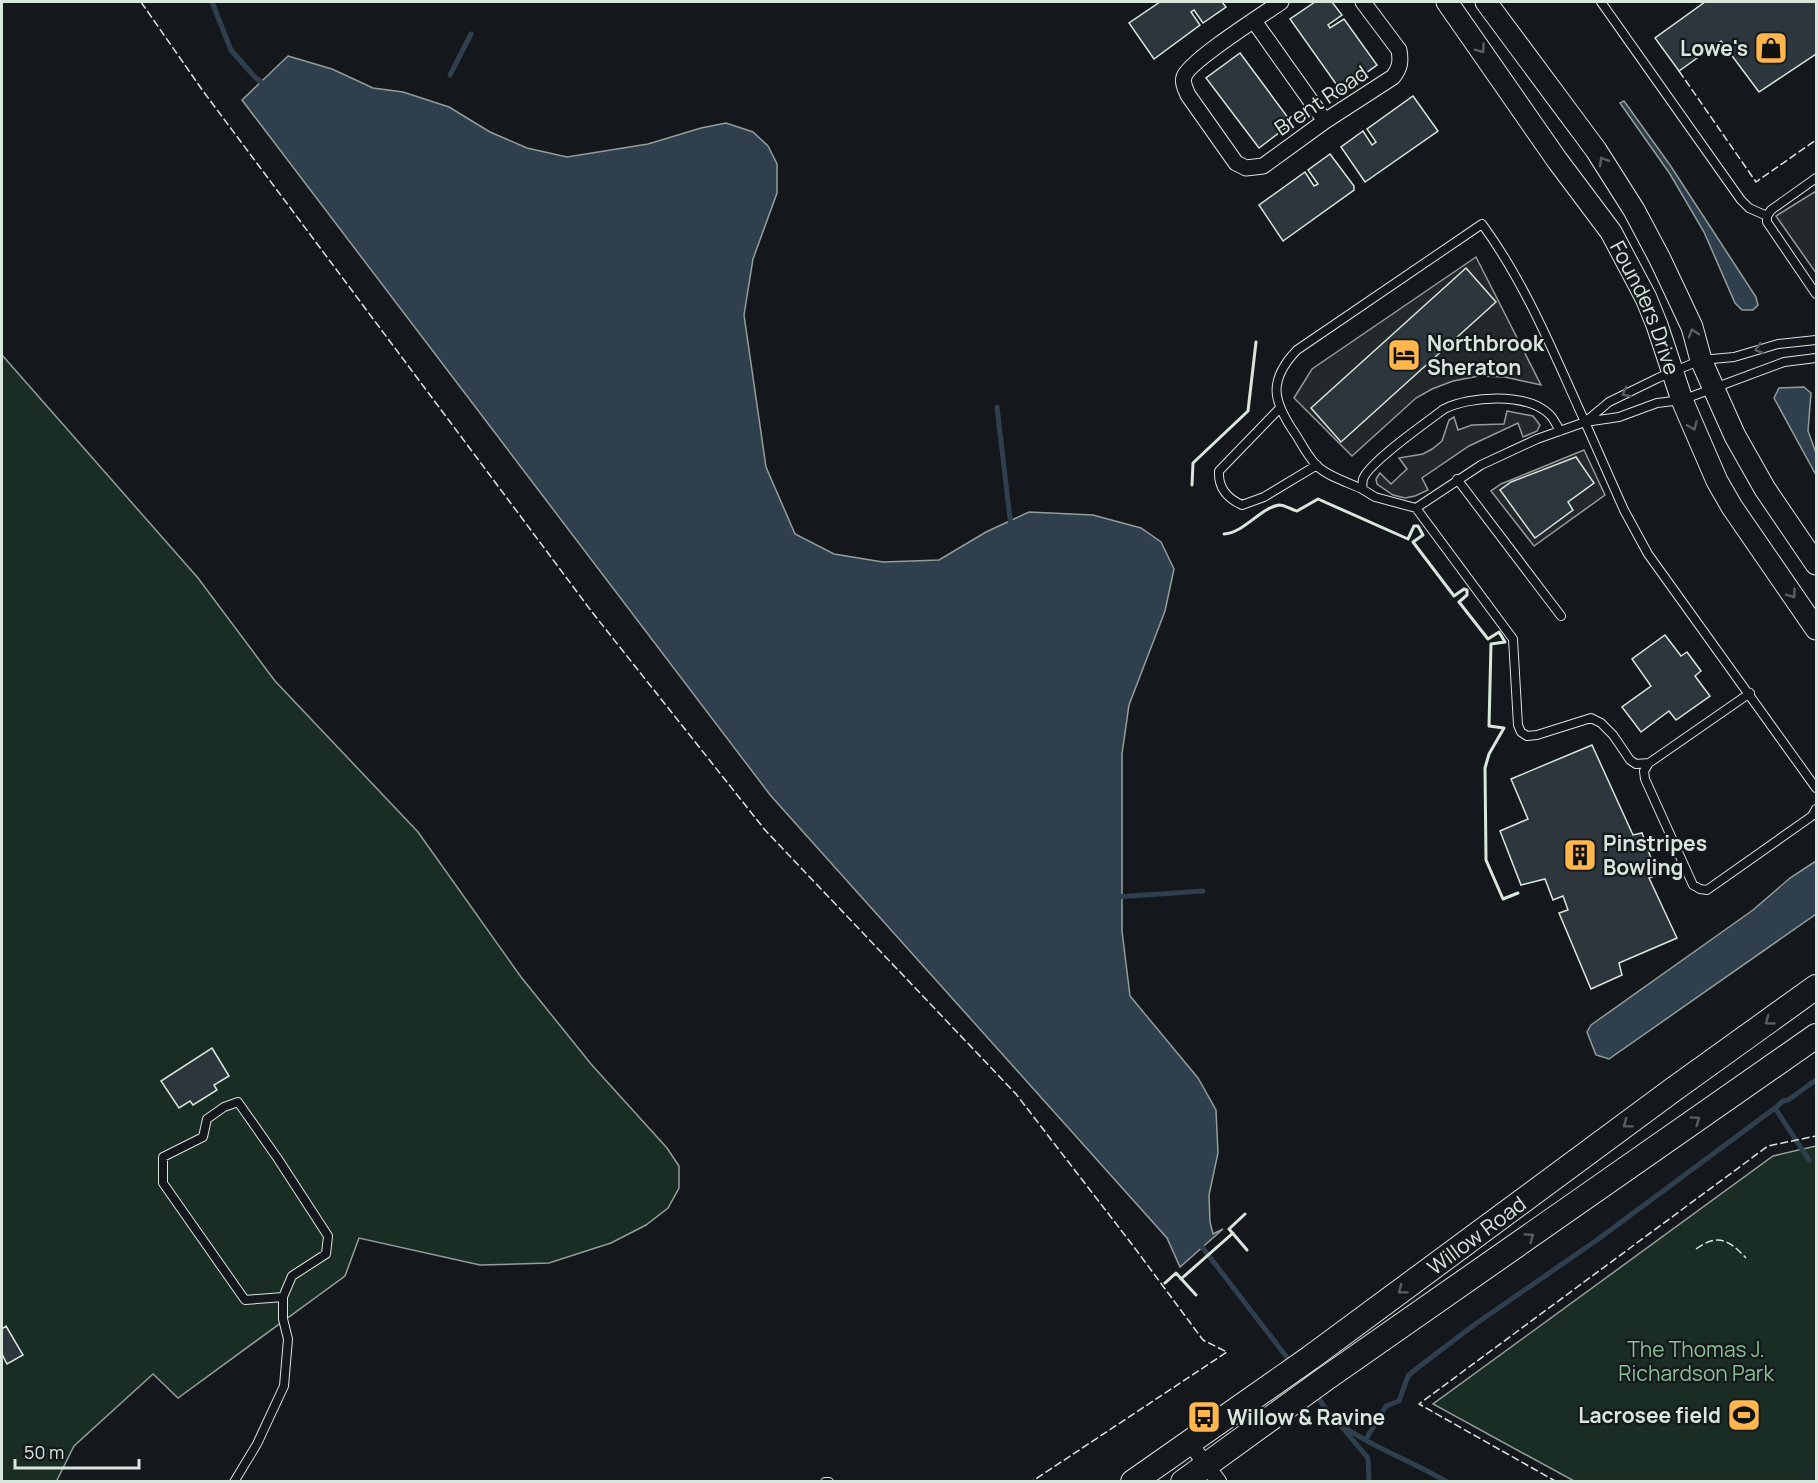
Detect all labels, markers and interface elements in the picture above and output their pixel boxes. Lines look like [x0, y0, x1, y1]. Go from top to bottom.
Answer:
shop icon: Lowe's [1753, 30, 1789, 66]
place label: Lowe's [1680, 34, 1748, 62]
one-way arrow [1474, 43, 1485, 54]
street label: Brent Road [1269, 58, 1373, 142]
one-way arrow [1598, 157, 1610, 167]
street label: Founders Drive [1604, 236, 1687, 378]
one-way arrow [1688, 328, 1701, 339]
place label: Northbrook Sheraton [1427, 329, 1545, 381]
hotel icon: Northbrook Sheraton [1386, 337, 1422, 373]
one-way arrow [1754, 342, 1765, 354]
one-way arrow [1622, 386, 1633, 398]
one-way arrow [1686, 420, 1698, 431]
one-way arrow [1785, 587, 1796, 598]
place label: Pinstripes Bowling [1603, 829, 1707, 881]
building icon: Pinstripes Bowling [1562, 837, 1598, 873]
one-way arrow [1764, 1014, 1775, 1025]
one-way arrow [1690, 1116, 1701, 1127]
one-way arrow [1622, 1117, 1633, 1128]
street label: Willow Road [1421, 1189, 1531, 1281]
one-way arrow [1523, 1233, 1534, 1244]
one-way arrow [1398, 1283, 1409, 1294]
park label: The Thomas J. Richardson Park [1618, 1335, 1774, 1387]
sports icon: Lacrosee field [1726, 1397, 1762, 1433]
bus stop icon: Willow & Ravine [1186, 1399, 1222, 1435]
place label: Lacrosee field [1578, 1401, 1721, 1429]
place label: Willow & Ravine [1227, 1403, 1385, 1431]
scale bar [15, 1432, 140, 1470]
text: 50 m [24, 1440, 64, 1464]

